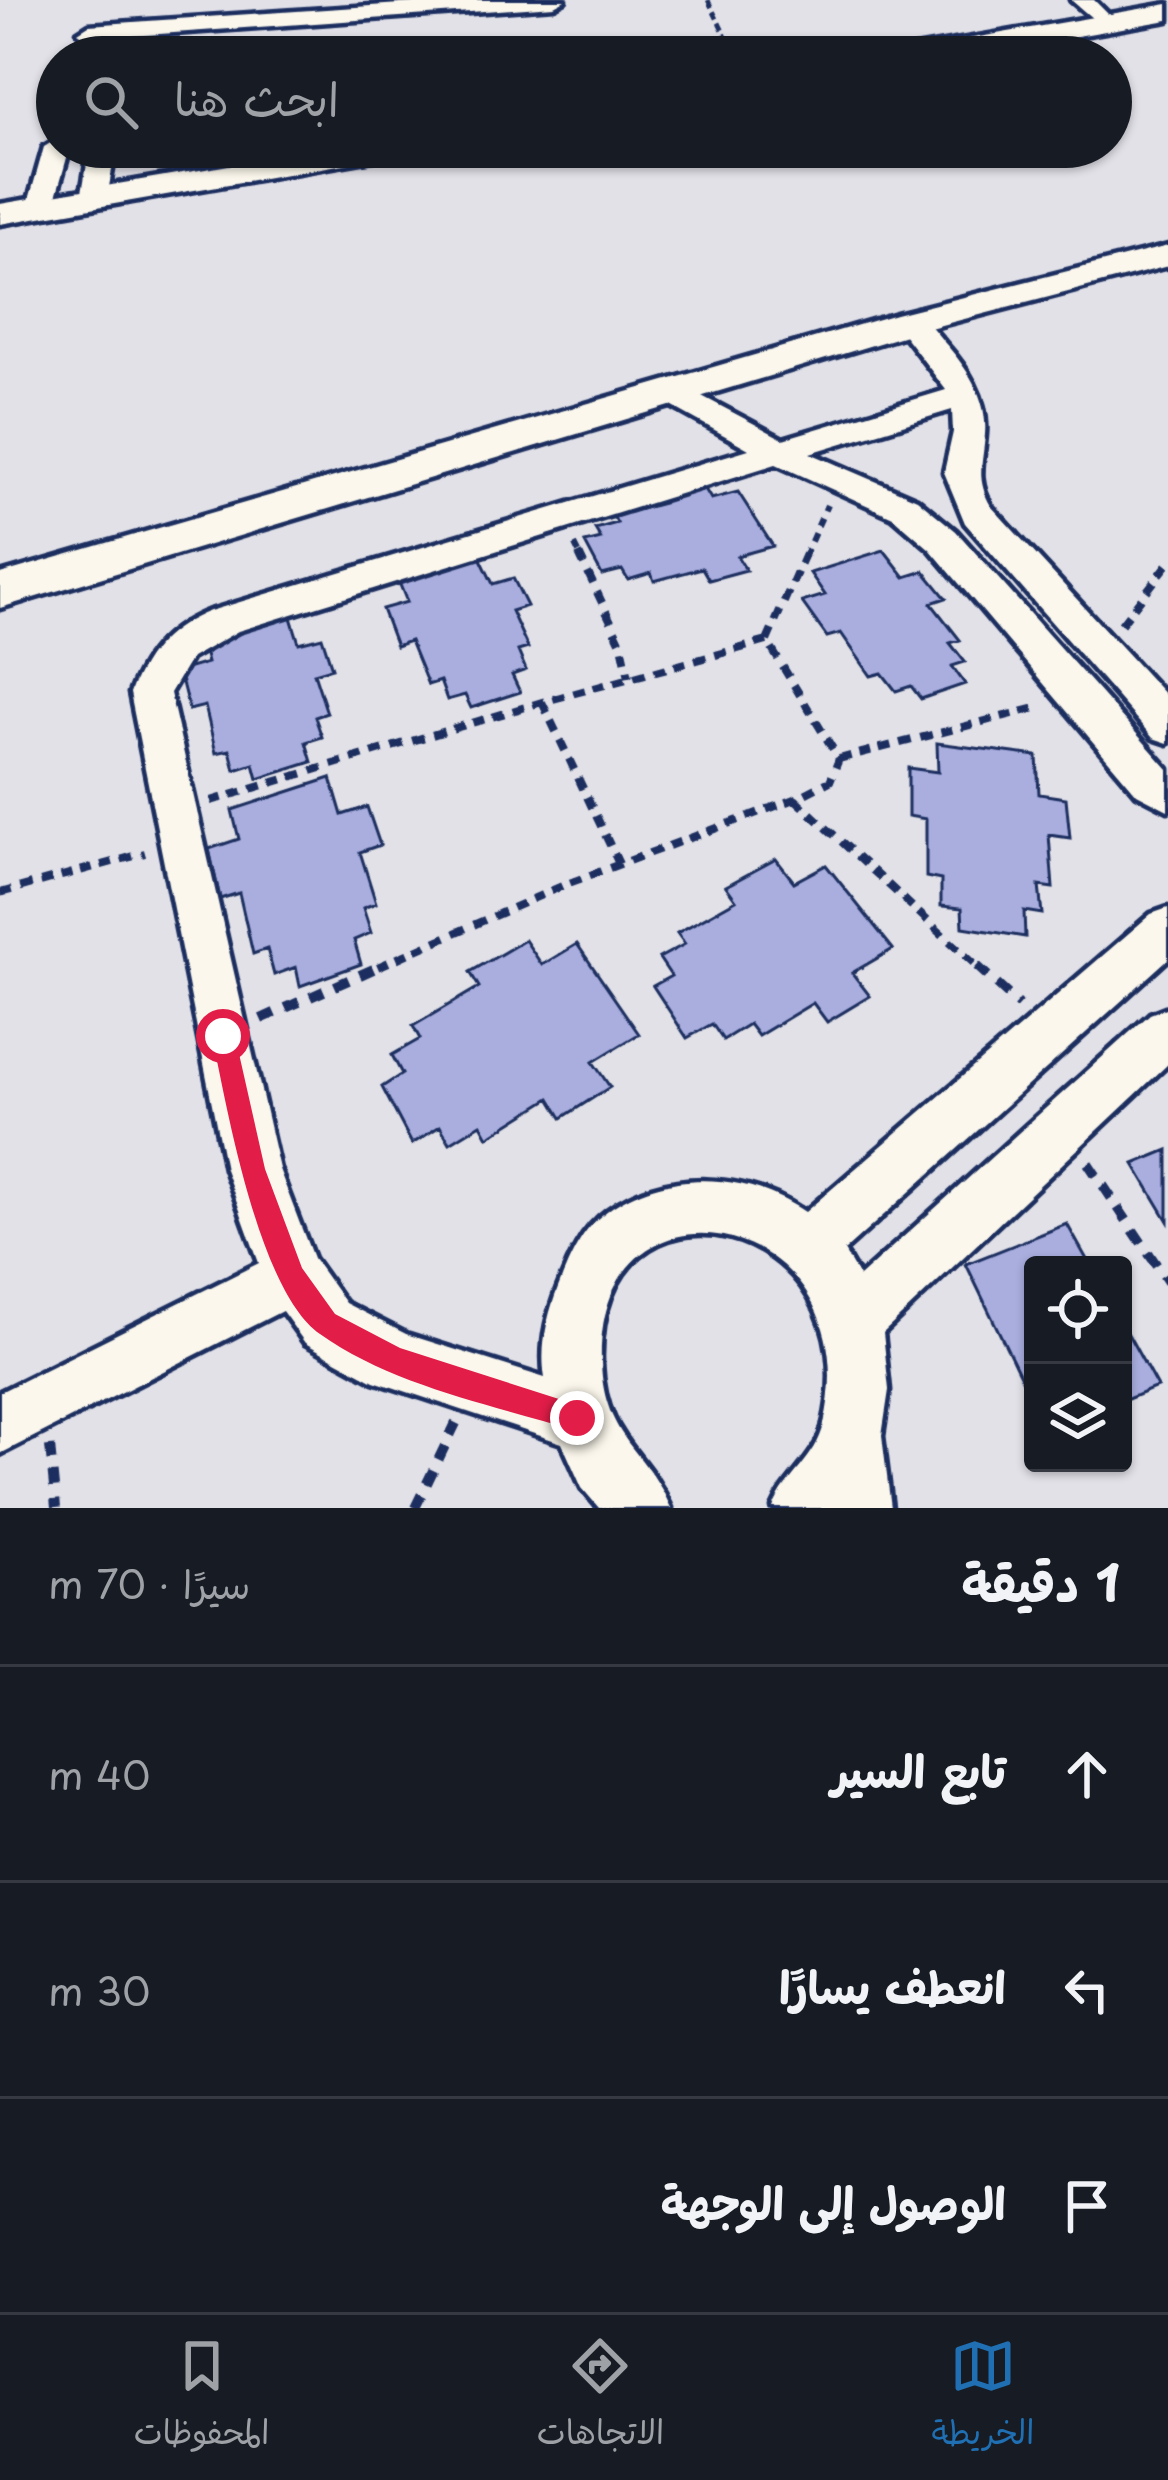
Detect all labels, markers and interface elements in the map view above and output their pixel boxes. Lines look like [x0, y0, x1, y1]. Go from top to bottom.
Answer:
search box [36, 36, 1132, 168]
text: ابحث هنا [174, 63, 339, 131]
icon: search [78, 69, 144, 135]
route start [196, 1009, 250, 1063]
map controls [1024, 1256, 1132, 1472]
button: locate [1024, 1256, 1132, 1364]
button: layers [1024, 1364, 1132, 1472]
route end [550, 1391, 604, 1445]
text: 1 دقيقة [962, 1542, 1120, 1619]
text: سيرًا · 70 m [48, 1553, 250, 1612]
text: تابع السير [831, 1735, 1006, 1803]
icon: ahead [1054, 1741, 1120, 1807]
text: 40 m [48, 1744, 150, 1803]
text: انعطف يسارًا [779, 1951, 1006, 2019]
icon: left [1054, 1957, 1120, 2023]
text: 30 m [48, 1960, 150, 2019]
text: الوصول إلى الوجهة [661, 2167, 1006, 2235]
icon: arrive [1054, 2173, 1120, 2239]
tab: المحفوظات [134, 2333, 270, 2462]
tab: الاتجاهات [537, 2333, 664, 2462]
tab: الخريطة [931, 2333, 1034, 2462]

